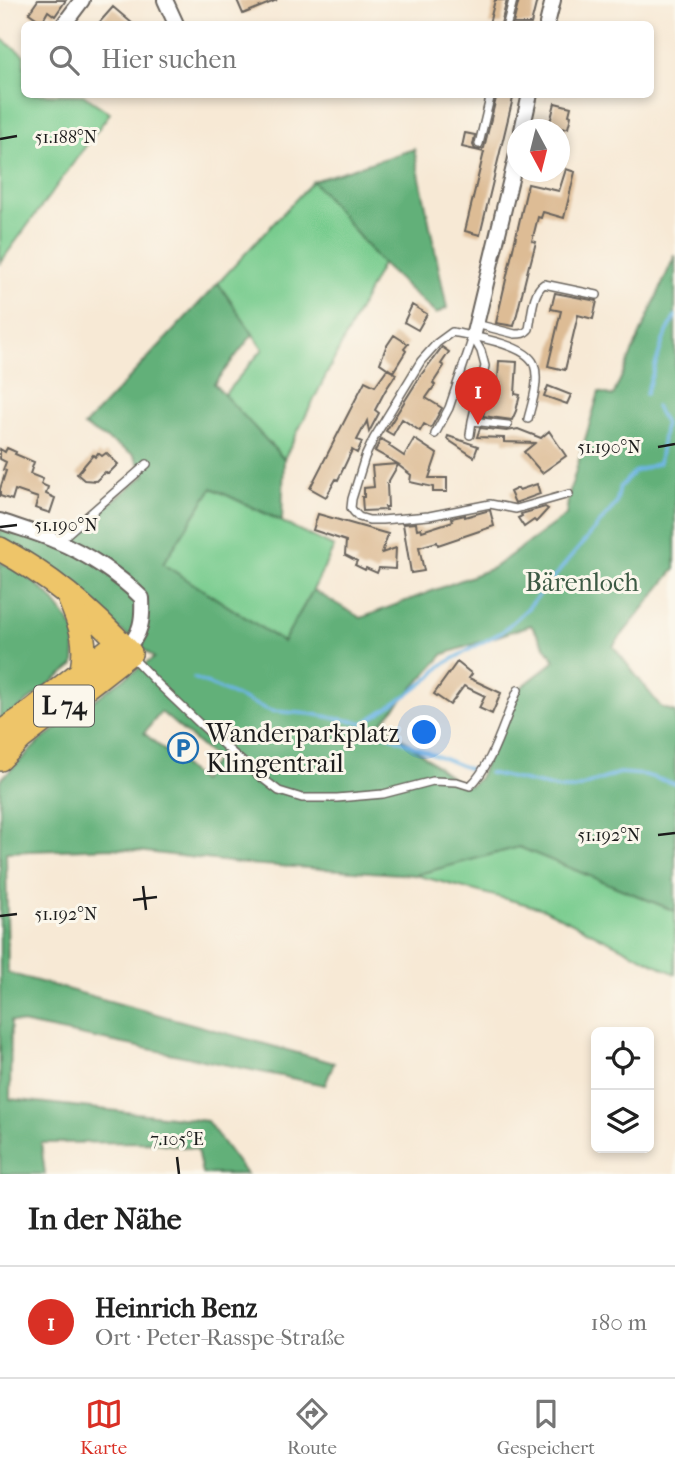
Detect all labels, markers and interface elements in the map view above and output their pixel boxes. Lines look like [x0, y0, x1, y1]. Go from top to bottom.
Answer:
search box [21, 21, 654, 98]
icon: search [45, 41, 83, 79]
text: Hier suchen [101, 44, 237, 75]
north arrow [507, 119, 570, 182]
text: 51.188°N [35, 127, 98, 148]
pin: 1 [455, 367, 501, 425]
text: 51.190°N [577, 437, 641, 458]
text: 51.190°N [34, 515, 98, 536]
park label: Bärenloch [525, 567, 639, 598]
road number: L 74 [34, 686, 94, 726]
your location [407, 715, 441, 749]
place label: Wanderparkplatz Klingentrail [205, 718, 400, 779]
parking icon: Wanderparkplatz Klingentrail [166, 731, 200, 765]
text: 51.192°N [577, 825, 641, 846]
text: 51.192°N [34, 904, 98, 925]
map controls [591, 1027, 654, 1153]
button: locate [591, 1027, 654, 1090]
button: layers [591, 1090, 654, 1153]
text: 7.105°E [150, 1129, 204, 1150]
text: In der Nähe [28, 1202, 182, 1237]
text: Heinrich Benz [95, 1293, 257, 1324]
text: 1 [47, 1309, 55, 1336]
text: 180 m [590, 1309, 647, 1336]
text: Ort · Peter-Rasspe-Straße [95, 1324, 345, 1351]
tab: Karte [80, 1395, 127, 1459]
tab: Route [287, 1395, 337, 1459]
tab: Gespeichert [497, 1395, 595, 1459]

